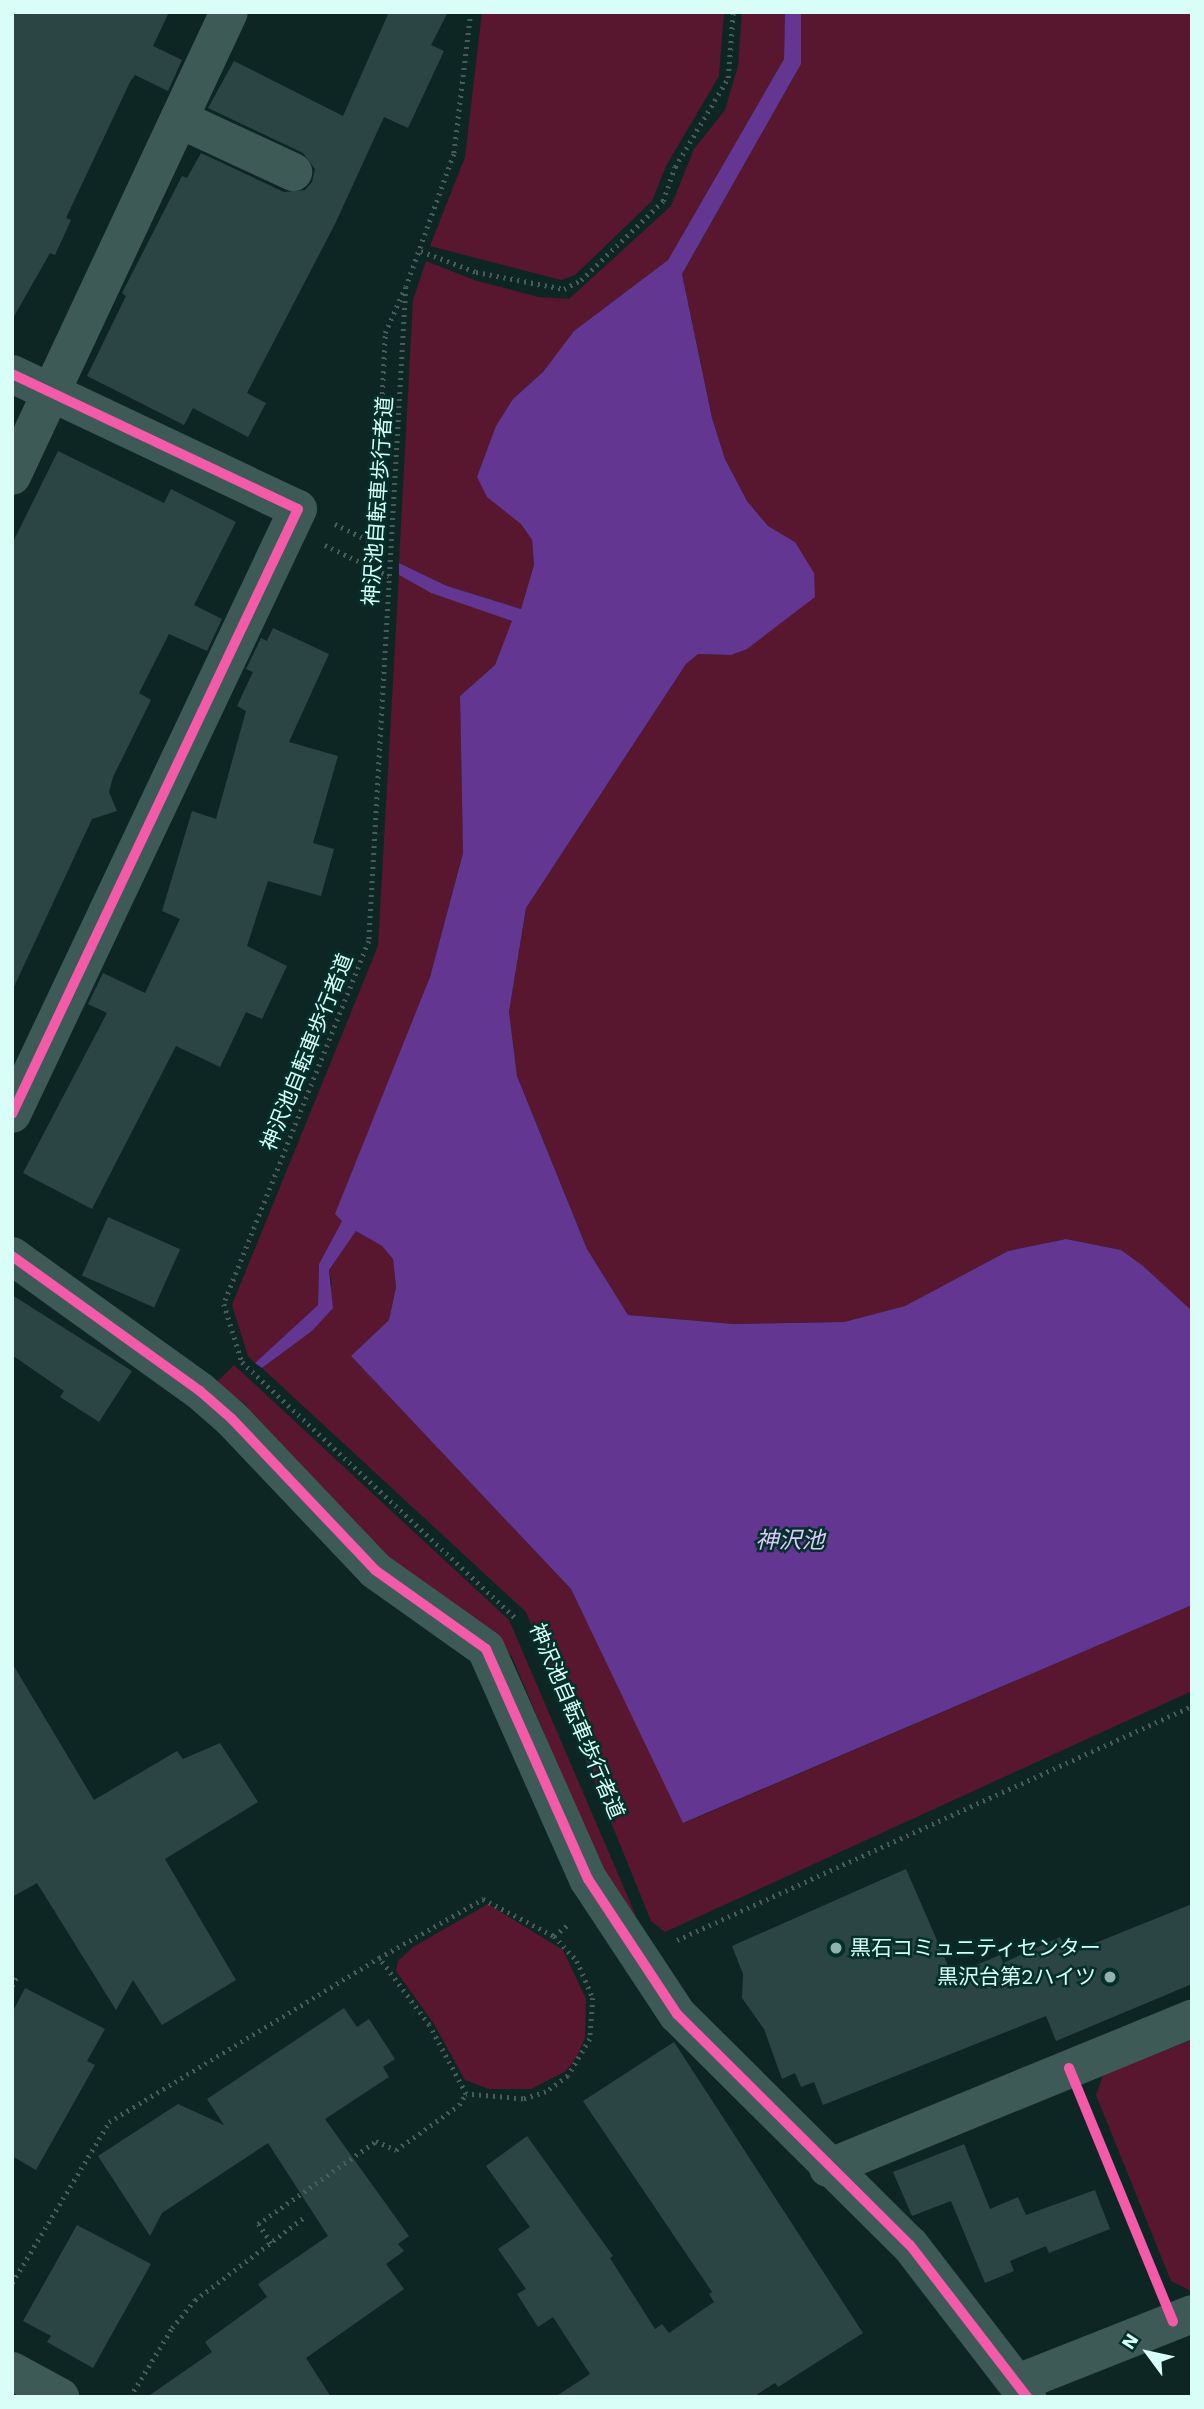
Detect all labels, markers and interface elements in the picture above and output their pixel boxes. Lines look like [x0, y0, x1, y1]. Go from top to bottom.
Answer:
street label: 神沢池自転車歩行者道 [358, 395, 398, 607]
street label: 神沢池自転車歩行者道 [256, 950, 358, 1154]
water label: 神沢池 [756, 1527, 824, 1555]
street label: 神沢池自転車歩行者道 [524, 1619, 630, 1823]
place label: 黒石コミュニティセンター [850, 1935, 1102, 1961]
marker: 黒石コミュニティセンター [828, 1940, 844, 1956]
place label: 黒沢台第2ハイツ [937, 1964, 1096, 1990]
marker: 黒沢台第2ハイツ [1102, 1969, 1118, 1985]
north arrow [1113, 2318, 1183, 2388]
text: N [1116, 2329, 1143, 2353]

